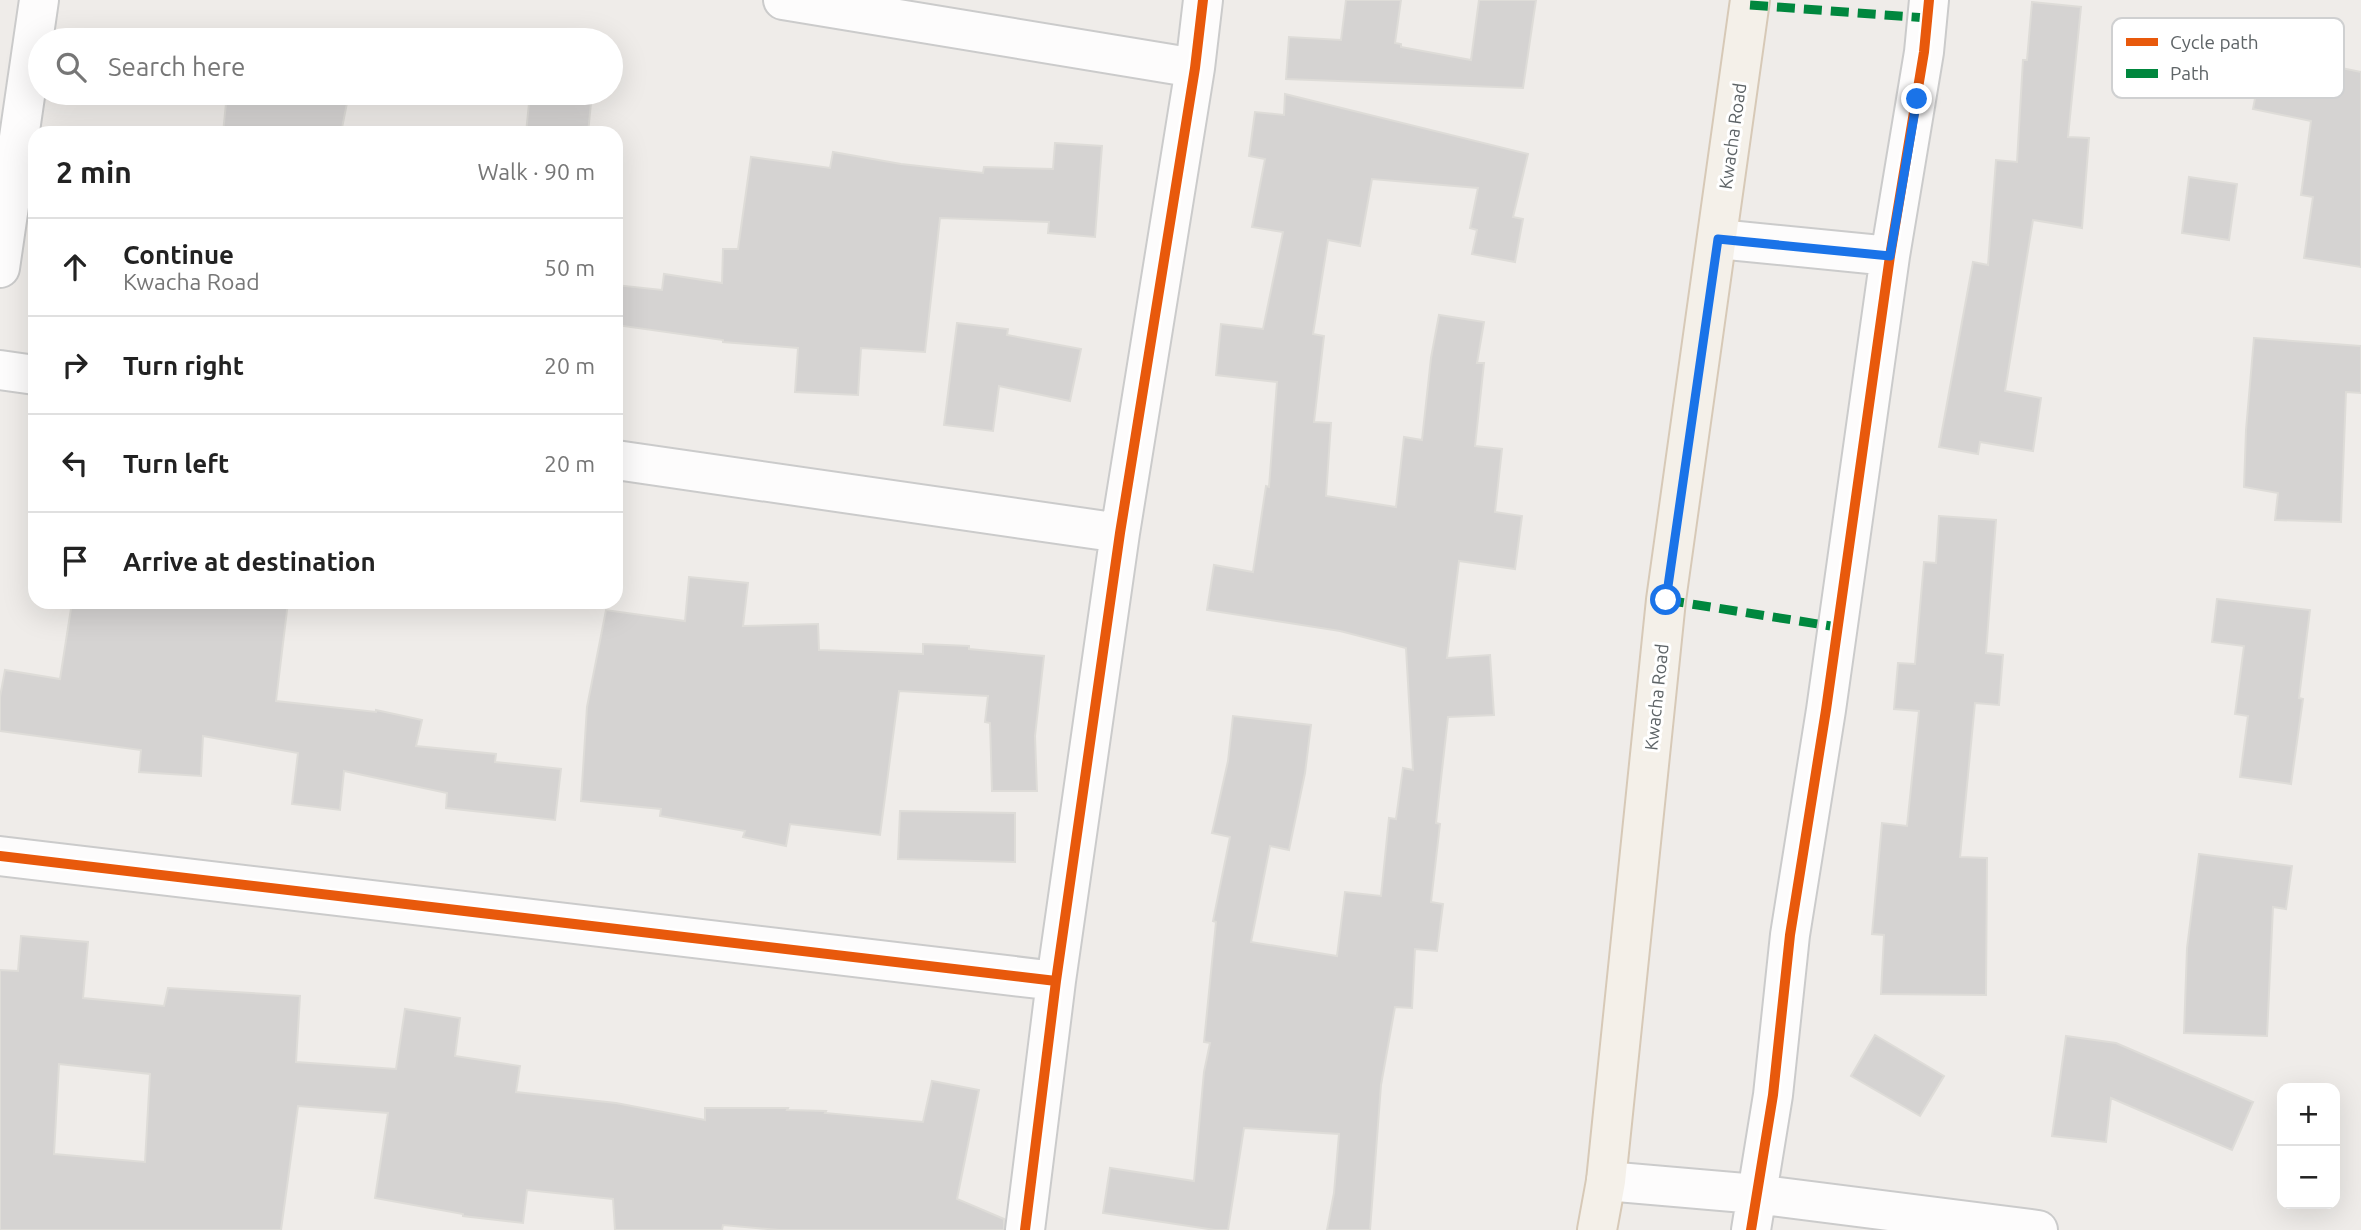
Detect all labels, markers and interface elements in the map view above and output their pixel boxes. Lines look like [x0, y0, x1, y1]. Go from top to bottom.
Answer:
legend [2112, 18, 2344, 98]
search box [28, 28, 623, 105]
text: Cycle path [2170, 31, 2259, 53]
icon: search [52, 48, 90, 86]
text: Search here [108, 52, 245, 81]
text: Path [2170, 62, 2209, 84]
street label: Kwacha Road [1715, 82, 1749, 190]
route end [1901, 83, 1932, 114]
text: 2 min [56, 155, 132, 189]
text: Walk · 90 m [477, 159, 595, 184]
text: Continue [123, 240, 234, 269]
icon: ahead [56, 248, 94, 286]
text: 50 m [544, 255, 595, 280]
text: Kwacha Road [123, 269, 260, 294]
icon: right [56, 346, 94, 384]
text: Turn right [123, 351, 244, 380]
text: 20 m [544, 353, 595, 378]
icon: left [56, 444, 94, 482]
text: Turn left [123, 449, 229, 478]
text: 20 m [544, 451, 595, 476]
icon: arrive [56, 542, 94, 580]
text: Arrive at destination [123, 547, 376, 576]
route start [1650, 584, 1681, 615]
street label: Kwacha Road [1640, 643, 1672, 751]
map controls [2277, 1083, 2340, 1209]
button: + [2277, 1083, 2340, 1146]
button: − [2277, 1146, 2340, 1209]

